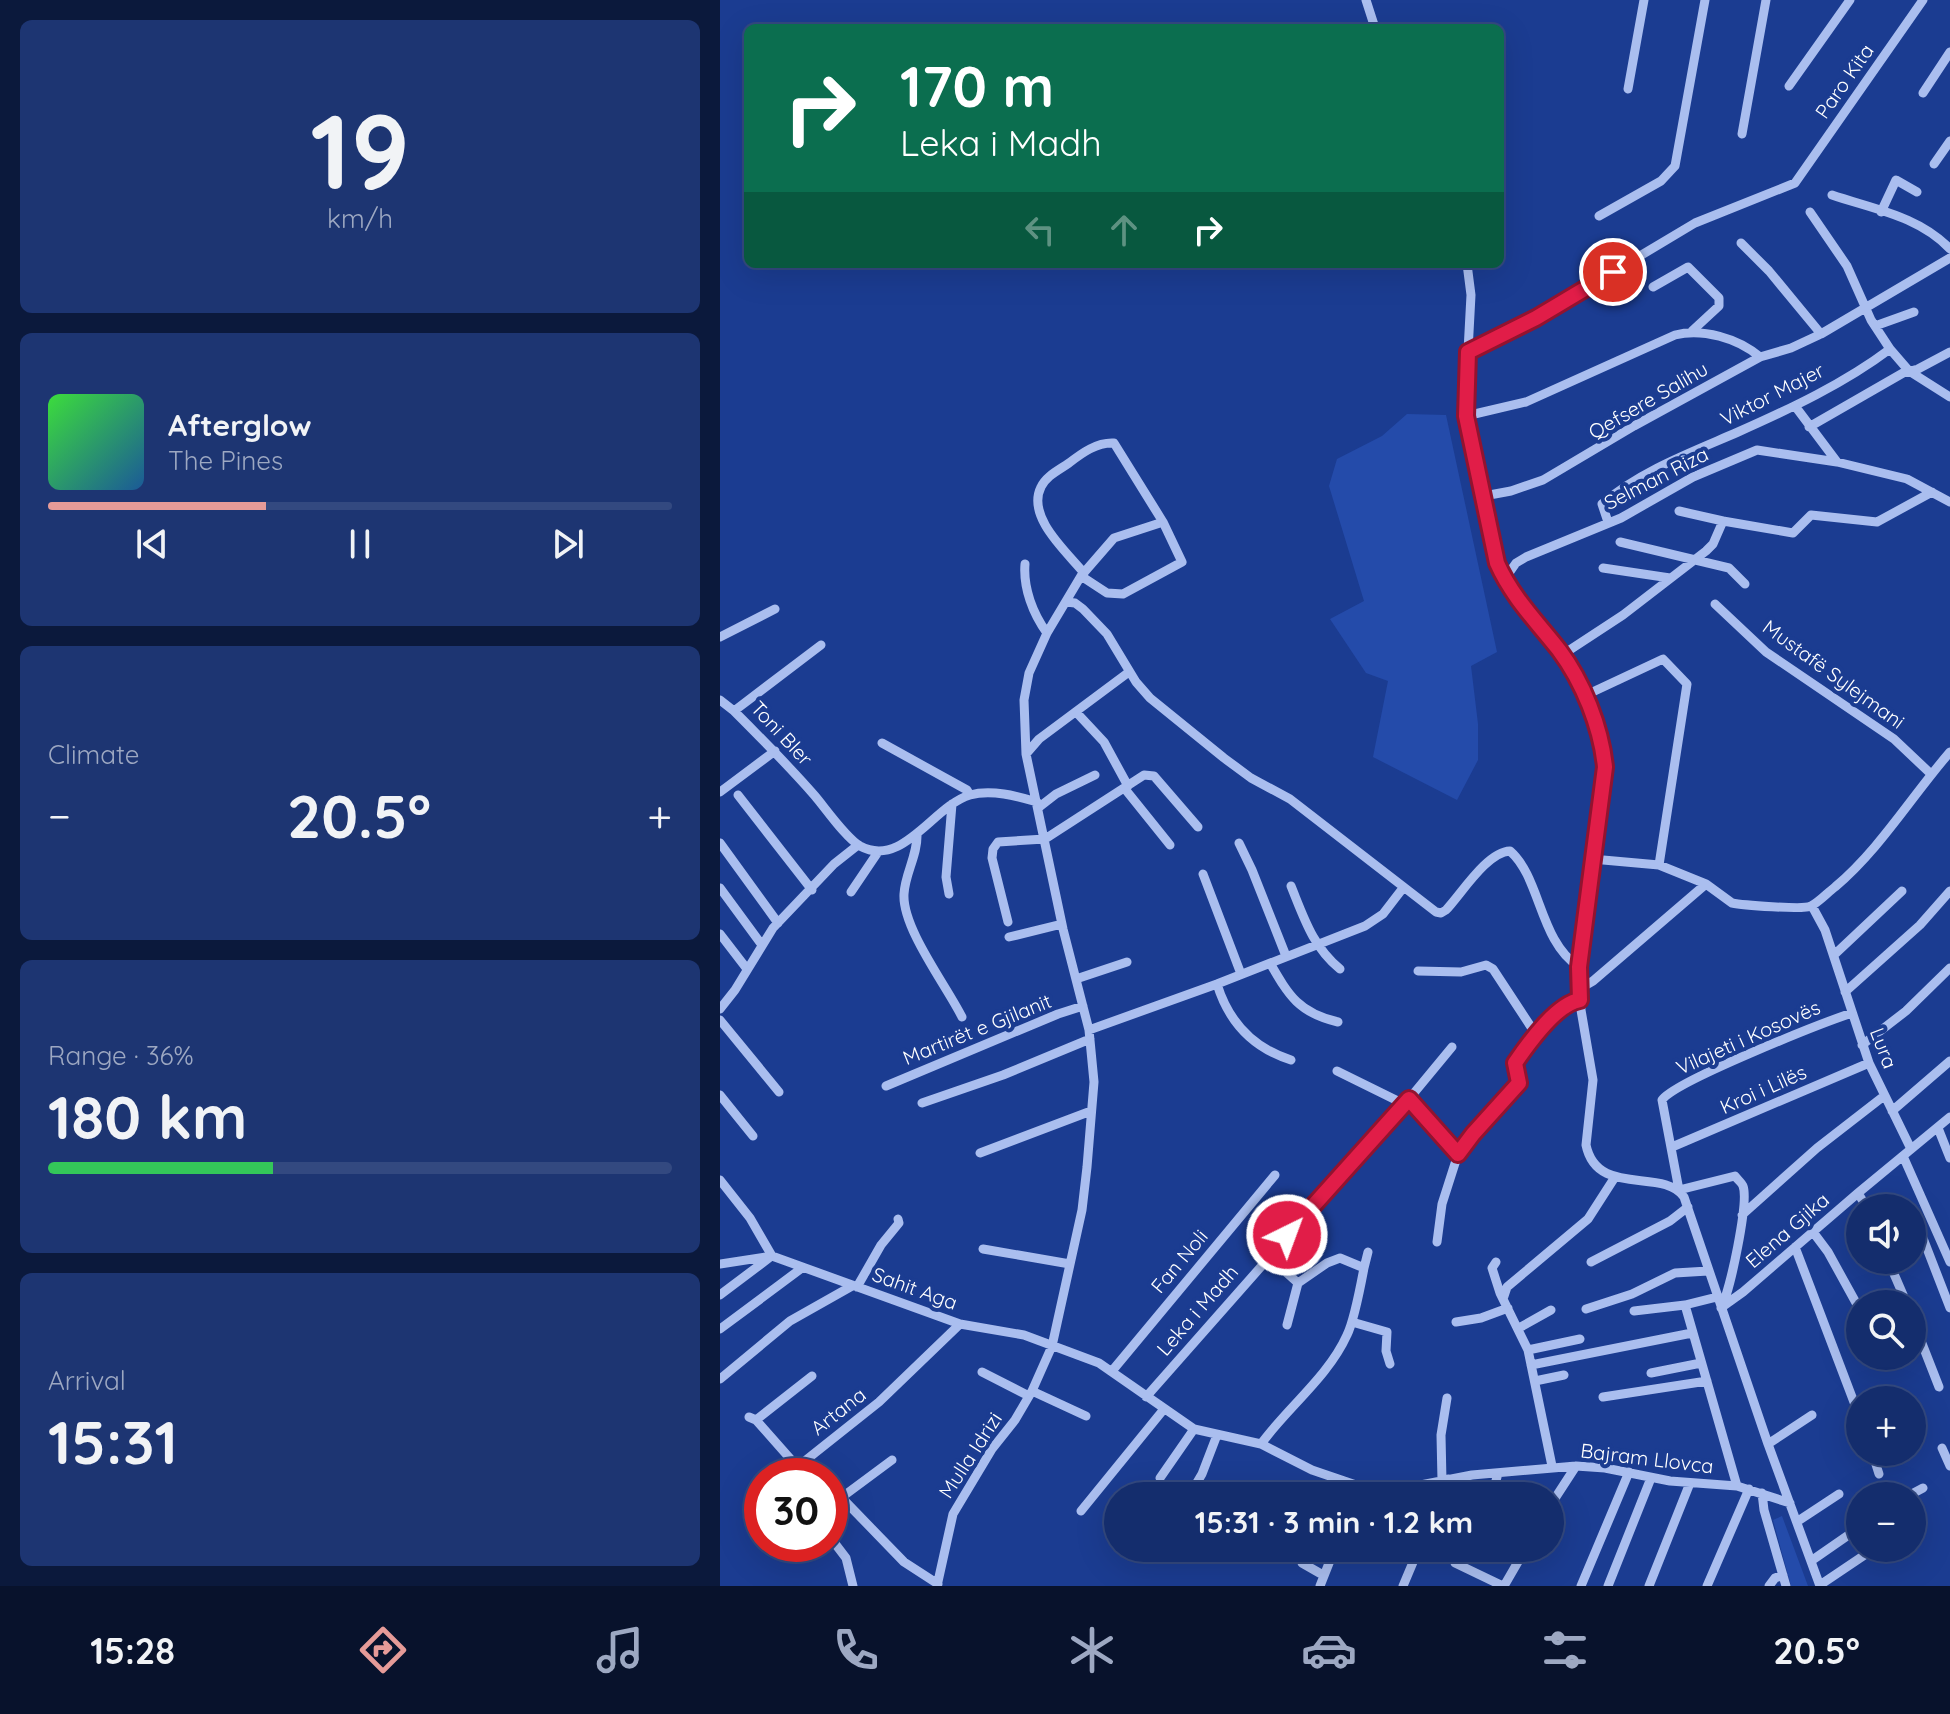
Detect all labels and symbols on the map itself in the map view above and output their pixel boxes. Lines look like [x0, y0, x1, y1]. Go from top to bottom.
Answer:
street label: Paro Kita [1809, 39, 1879, 123]
pin [1579, 238, 1647, 306]
street label: Qefsere Salihu [1584, 356, 1712, 444]
street label: Viktor Majer [1716, 357, 1828, 431]
street label: Selman Riza [1600, 441, 1712, 515]
street label: Mustafë Sylejmani [1758, 614, 1910, 734]
street label: Toni Bler [746, 695, 818, 771]
street label: Martirët e Gjilanit [899, 988, 1055, 1070]
street label: Vilajeti i Kosovës [1672, 994, 1824, 1080]
street label: Lura [1865, 1024, 1903, 1072]
street label: Kroi i Lilës [1716, 1059, 1810, 1119]
street label: Elena Gjika [1740, 1187, 1834, 1273]
position arrow [1245, 1193, 1329, 1277]
street label: Fan Noli [1145, 1224, 1213, 1298]
street label: Leka i Madh [1151, 1260, 1243, 1360]
street label: Sahit Aga [869, 1261, 961, 1315]
street label: Artana [805, 1382, 871, 1440]
street label: Mulla Idrizi [933, 1407, 1007, 1503]
street label: Bajram Llovca [1579, 1437, 1715, 1479]
speed limit sign: 30 [744, 1458, 848, 1562]

